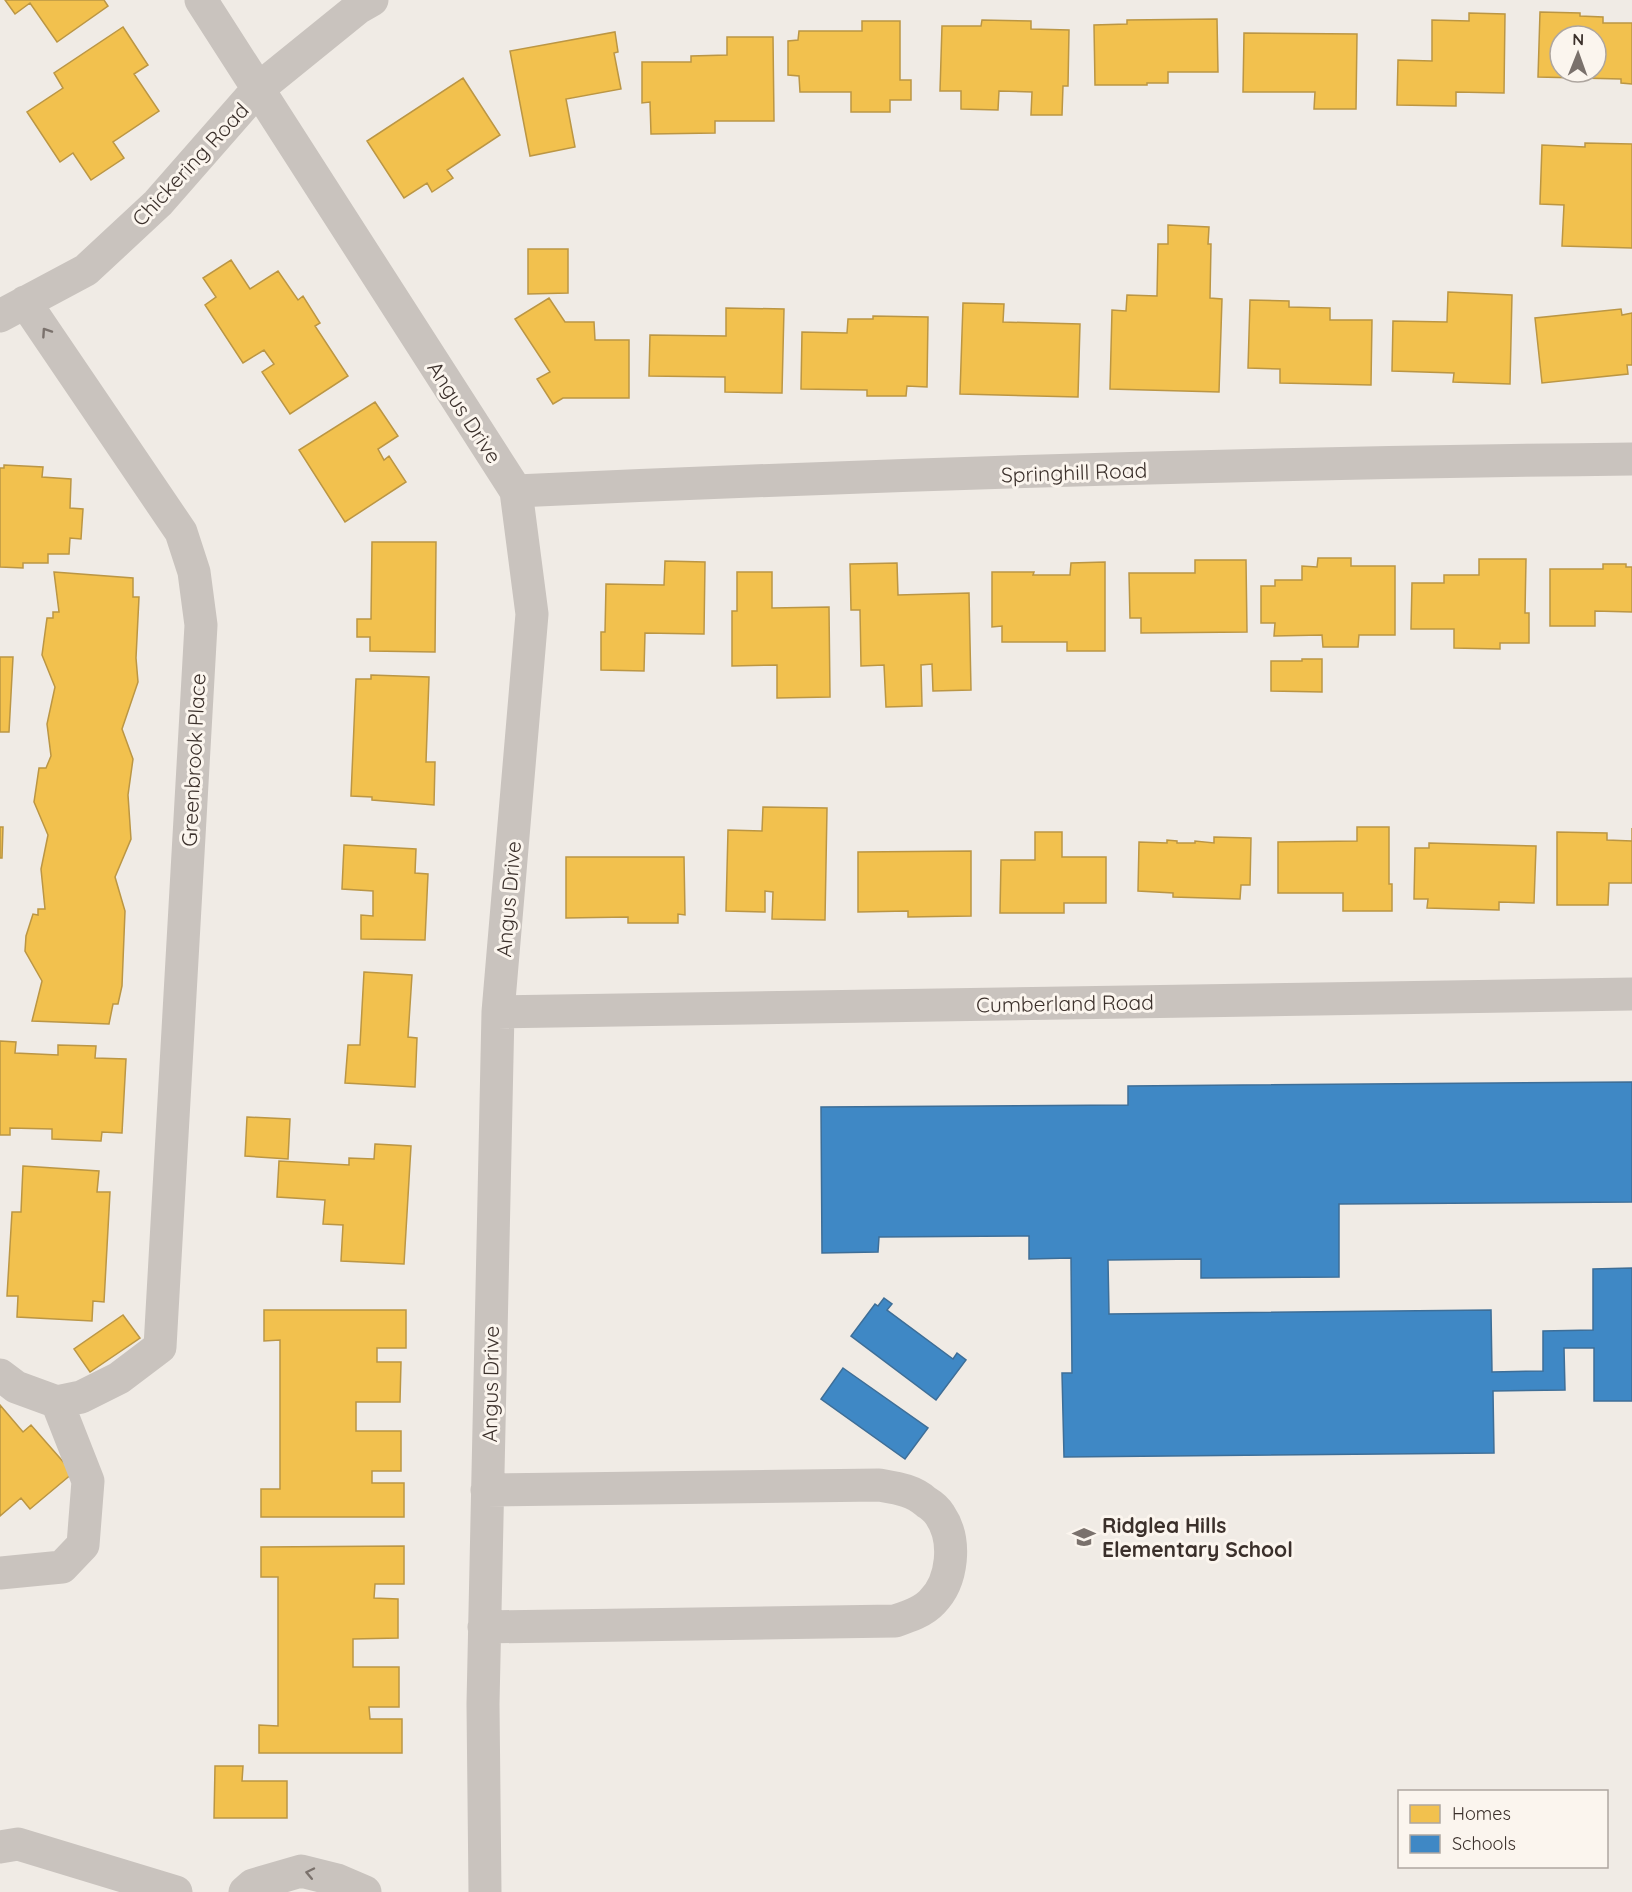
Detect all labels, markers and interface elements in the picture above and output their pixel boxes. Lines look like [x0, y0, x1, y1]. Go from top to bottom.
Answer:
north arrow [1548, 24, 1608, 84]
text: N [1572, 29, 1584, 49]
street label: Chickering Road [126, 97, 254, 231]
one-way arrow [42, 328, 53, 339]
street label: Angus Drive [422, 356, 508, 468]
street label: Springhill Road [1000, 456, 1148, 488]
street label: Greenbrook Place [175, 673, 211, 847]
street label: Angus Drive [490, 840, 526, 958]
street label: Cumberland Road [976, 988, 1154, 1018]
street label: Angus Drive [476, 1325, 504, 1443]
place label: Ridglea Hills Elementary School [1102, 1512, 1293, 1562]
school or university icon: Ridglea Hills Elementary School [1071, 1524, 1097, 1550]
legend [1398, 1790, 1608, 1868]
text: Homes [1452, 1802, 1511, 1825]
text: Schools [1452, 1832, 1516, 1855]
one-way arrow [305, 1867, 315, 1880]

